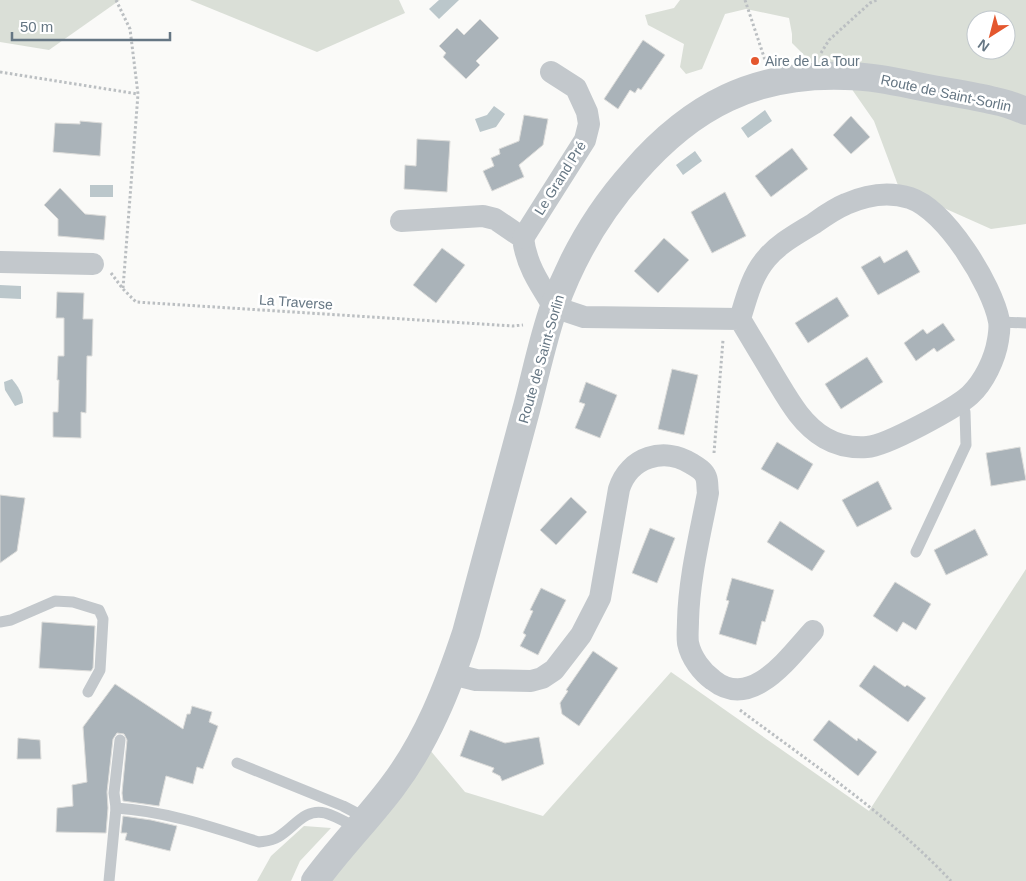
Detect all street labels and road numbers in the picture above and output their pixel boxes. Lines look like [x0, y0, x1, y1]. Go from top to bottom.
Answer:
street label: Route de Saint-Sorlin [879, 71, 1013, 115]
street label: Le Grand Pré [531, 138, 589, 218]
street label: La Traverse [259, 291, 334, 313]
street label: Route de Saint-Sorlin [515, 293, 567, 425]

